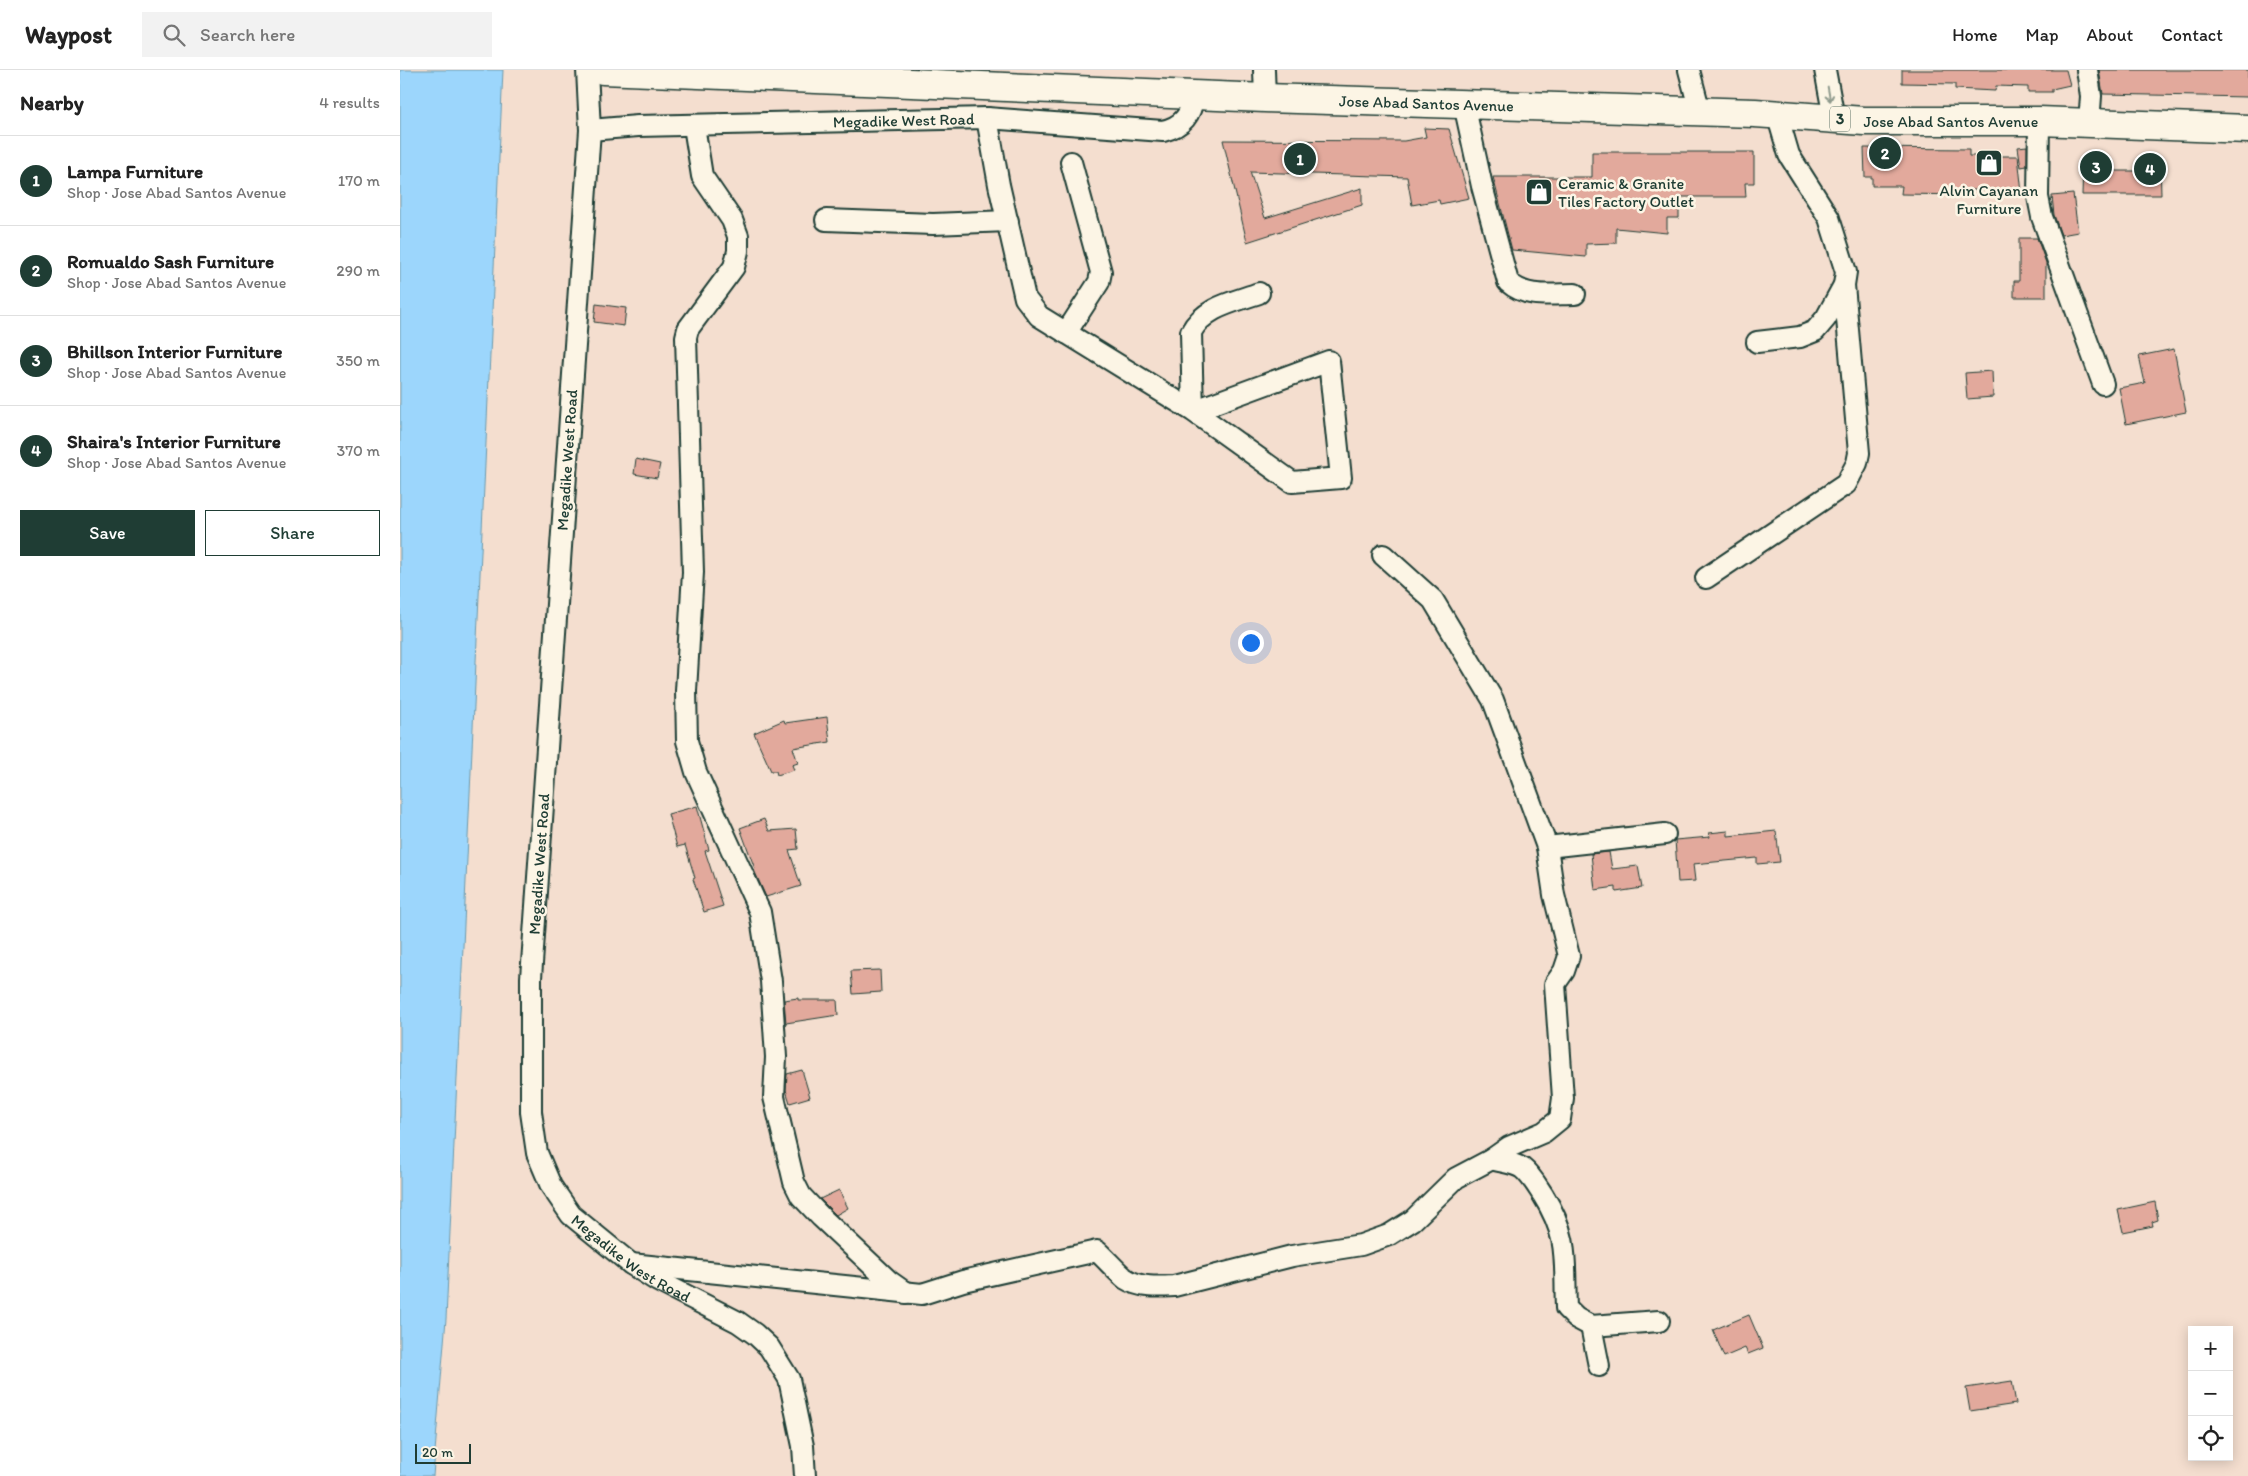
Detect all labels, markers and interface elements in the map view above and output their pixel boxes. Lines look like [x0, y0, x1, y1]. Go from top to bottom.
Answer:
search box [142, 12, 492, 57]
text: Waypost [25, 20, 112, 49]
icon: search [160, 21, 188, 49]
text: Search here [200, 23, 295, 46]
text: Home [1952, 24, 1998, 46]
text: Map [2026, 24, 2059, 46]
text: About [2087, 24, 2133, 46]
text: Contact [2161, 24, 2223, 46]
one-way arrow [1825, 86, 1835, 102]
text: Nearby [20, 90, 84, 115]
street label: Jose Abad Santos Avenue [1339, 91, 1514, 115]
text: 4 results [319, 93, 380, 112]
road number: 3 [1830, 106, 1850, 132]
street label: Megadike West Road [833, 109, 975, 131]
street label: Jose Abad Santos Avenue [1863, 112, 2038, 131]
pin: 2 [1869, 134, 1901, 172]
pin: 1 [1284, 140, 1316, 178]
shop icon: Alvin Cayanan Furniture [1974, 148, 2004, 178]
pin: 3 [2080, 148, 2112, 186]
pin: 4 [2134, 150, 2166, 188]
text: Lampa Furniture [67, 160, 203, 183]
text: 1 [32, 171, 40, 190]
text: 170 m [338, 171, 380, 190]
place label: Ceramic & Granite Tiles Factory Outlet [1558, 174, 1694, 211]
shop icon: Ceramic & Granite Tiles Factory Outlet [1524, 177, 1554, 207]
place label: Alvin Cayanan Furniture [1940, 181, 2038, 218]
text: Shop · Jose Abad Santos Avenue [67, 183, 286, 202]
text: Romualdo Sash Furniture [67, 250, 274, 273]
text: 2 [32, 261, 40, 280]
text: 290 m [336, 261, 380, 280]
text: Shop · Jose Abad Santos Avenue [67, 273, 286, 292]
text: Bhillson Interior Furniture [67, 340, 282, 363]
text: 3 [32, 351, 40, 370]
text: 350 m [336, 351, 380, 370]
text: Shop · Jose Abad Santos Avenue [67, 363, 286, 382]
street label: Megadike West Road [553, 388, 581, 531]
text: Shaira's Interior Furniture [67, 430, 281, 453]
text: 4 [31, 441, 41, 460]
text: 370 m [336, 441, 380, 460]
text: Shop · Jose Abad Santos Avenue [67, 453, 286, 472]
button: Save [20, 510, 195, 556]
button: Share [205, 510, 380, 556]
your location [1238, 630, 1264, 656]
street label: Megadike West Road [525, 792, 553, 935]
street label: Megadike West Road [568, 1210, 694, 1306]
map controls [2188, 1326, 2233, 1461]
button: + [2188, 1326, 2233, 1371]
button: − [2188, 1371, 2233, 1416]
button: locate [2188, 1416, 2233, 1461]
scale bar [415, 1441, 471, 1464]
text: 20 m [422, 1444, 453, 1461]

